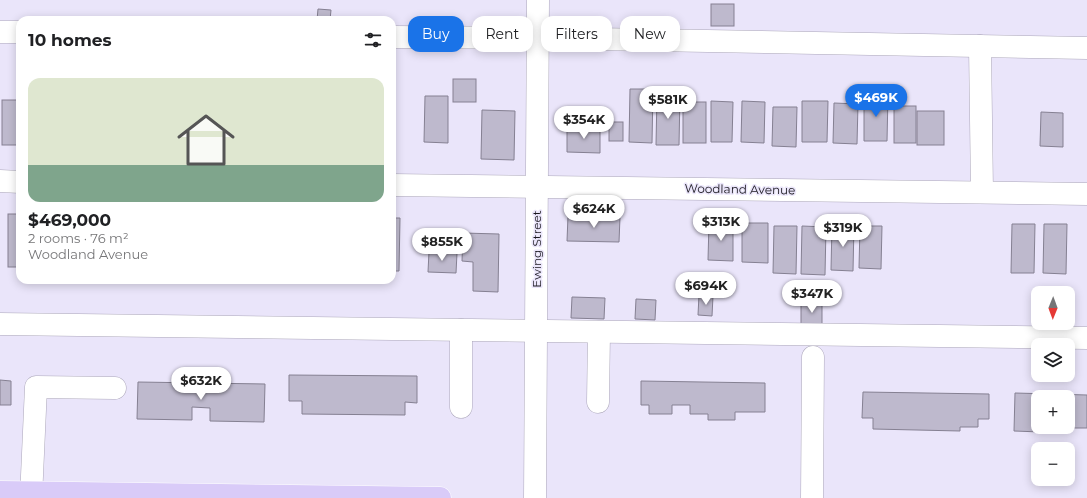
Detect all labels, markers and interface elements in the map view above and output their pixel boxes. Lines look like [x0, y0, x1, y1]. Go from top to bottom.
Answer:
chip: Buy [408, 16, 464, 52]
chip: Rent [472, 16, 533, 52]
chip: Filters [541, 16, 612, 52]
chip: New [620, 16, 680, 52]
icon: filters [362, 29, 384, 51]
text: 10 homes [28, 30, 112, 50]
pin: $469K [848, 84, 904, 118]
pin: $581K [640, 86, 696, 120]
text: $469K [854, 89, 898, 105]
text: $581K [648, 91, 688, 107]
icon: home [170, 104, 242, 176]
pin: $354K [556, 106, 612, 140]
text: $354K [563, 111, 605, 127]
street label: Woodland Avenue [684, 181, 796, 197]
pin: $624K [566, 195, 622, 229]
text: $624K [573, 200, 615, 216]
pin: $313K [693, 208, 749, 242]
text: $469,000 [28, 210, 111, 230]
street label: Ewing Street [529, 210, 544, 288]
text: $313K [702, 213, 740, 229]
pin: $319K [815, 214, 871, 248]
text: $319K [824, 219, 862, 235]
pin: $855K [414, 228, 470, 262]
text: 2 rooms · 76 m² [28, 230, 128, 246]
text: $855K [421, 233, 463, 249]
text: Woodland Avenue [28, 246, 148, 262]
pin: $694K [678, 272, 734, 306]
text: $694K [684, 277, 728, 293]
pin: $347K [784, 280, 840, 314]
text: $347K [791, 285, 833, 301]
north arrow [1031, 286, 1075, 330]
map controls [1031, 286, 1075, 486]
button: layers [1031, 338, 1075, 382]
pin: $632K [173, 367, 229, 401]
text: $632K [180, 372, 222, 388]
button: + [1031, 390, 1075, 434]
button: − [1031, 442, 1075, 486]

